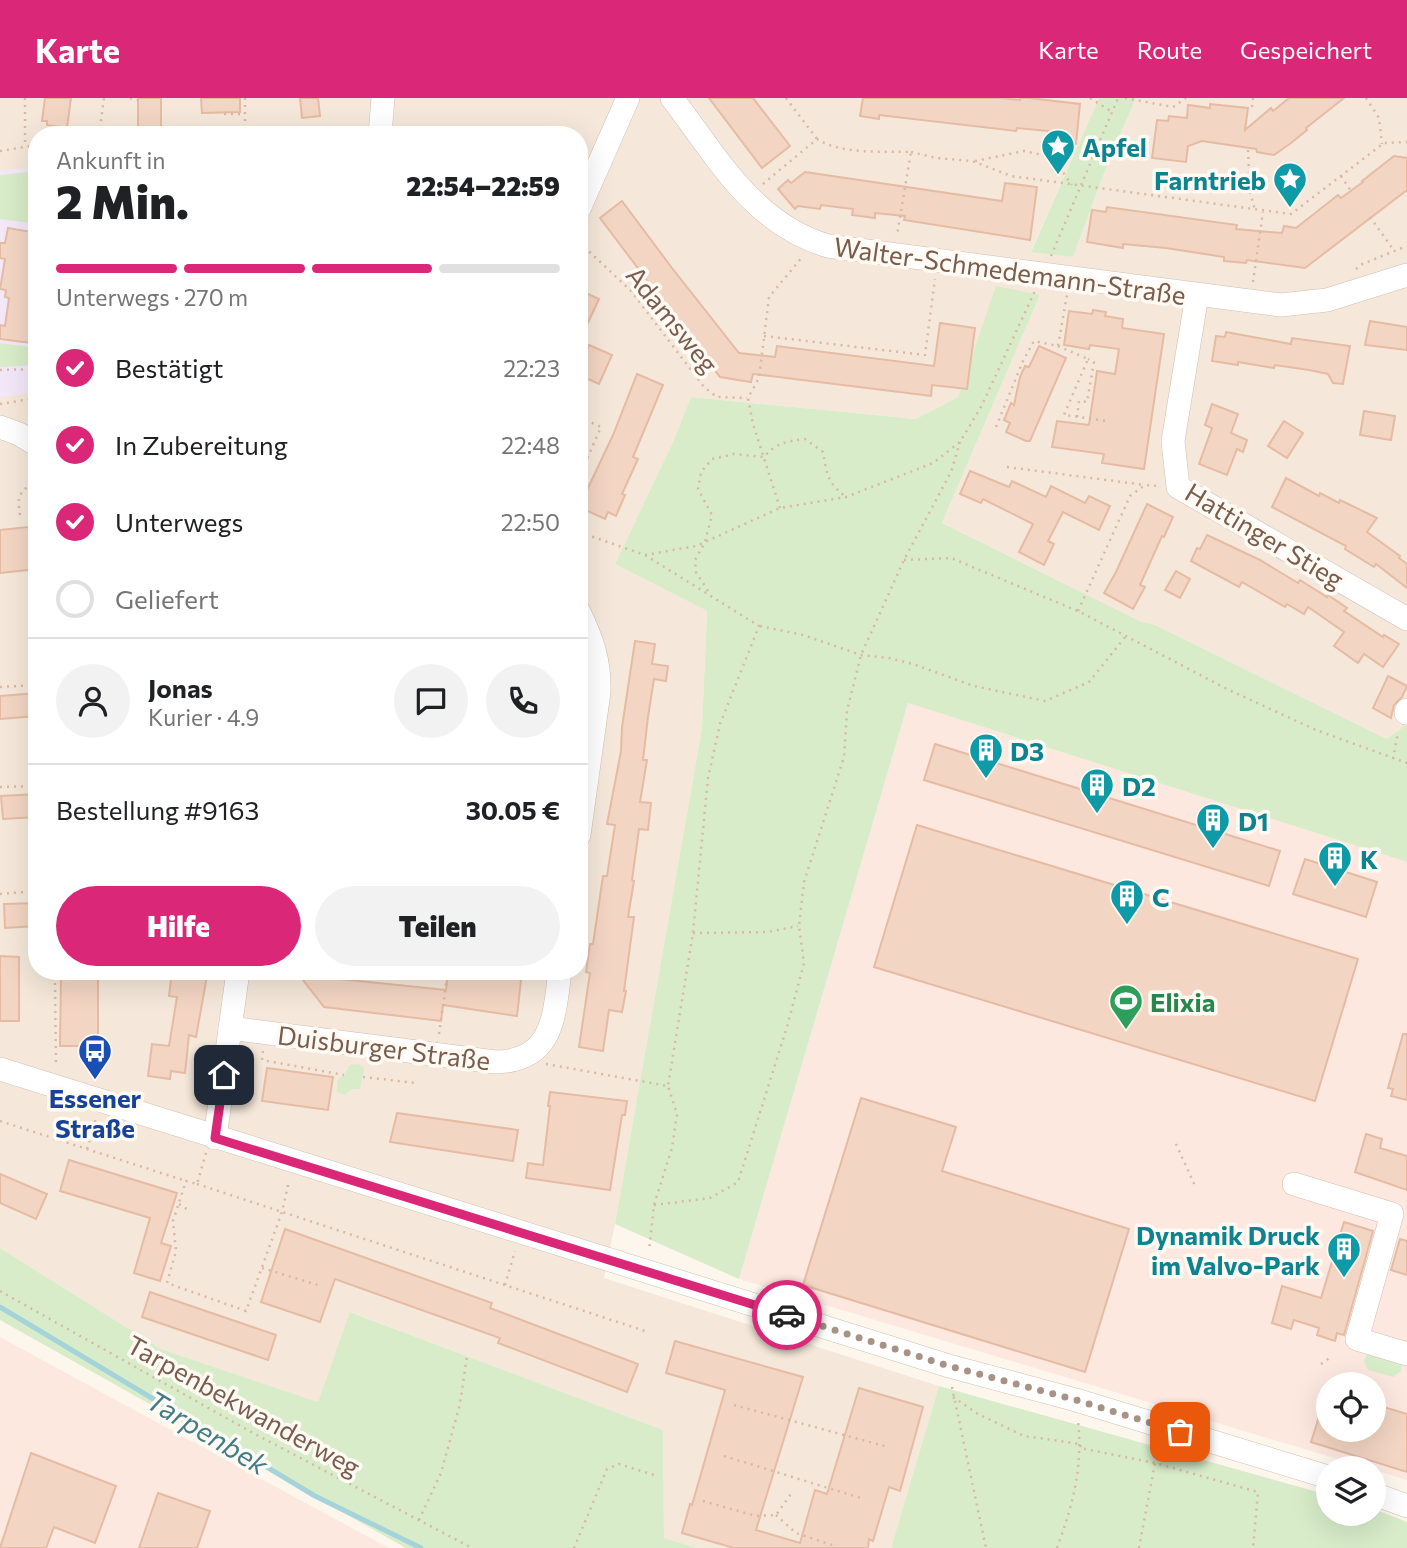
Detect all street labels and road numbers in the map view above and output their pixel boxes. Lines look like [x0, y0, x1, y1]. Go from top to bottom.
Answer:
street label: Walter-Schmedemann-Straße [832, 230, 1188, 310]
street label: Adamsweg [621, 259, 725, 379]
street label: Hattinger Stieg [1180, 476, 1350, 594]
street label: Duisburger Straße [276, 1019, 492, 1075]
street label: Tarpenbekwanderweg [122, 1328, 366, 1482]

